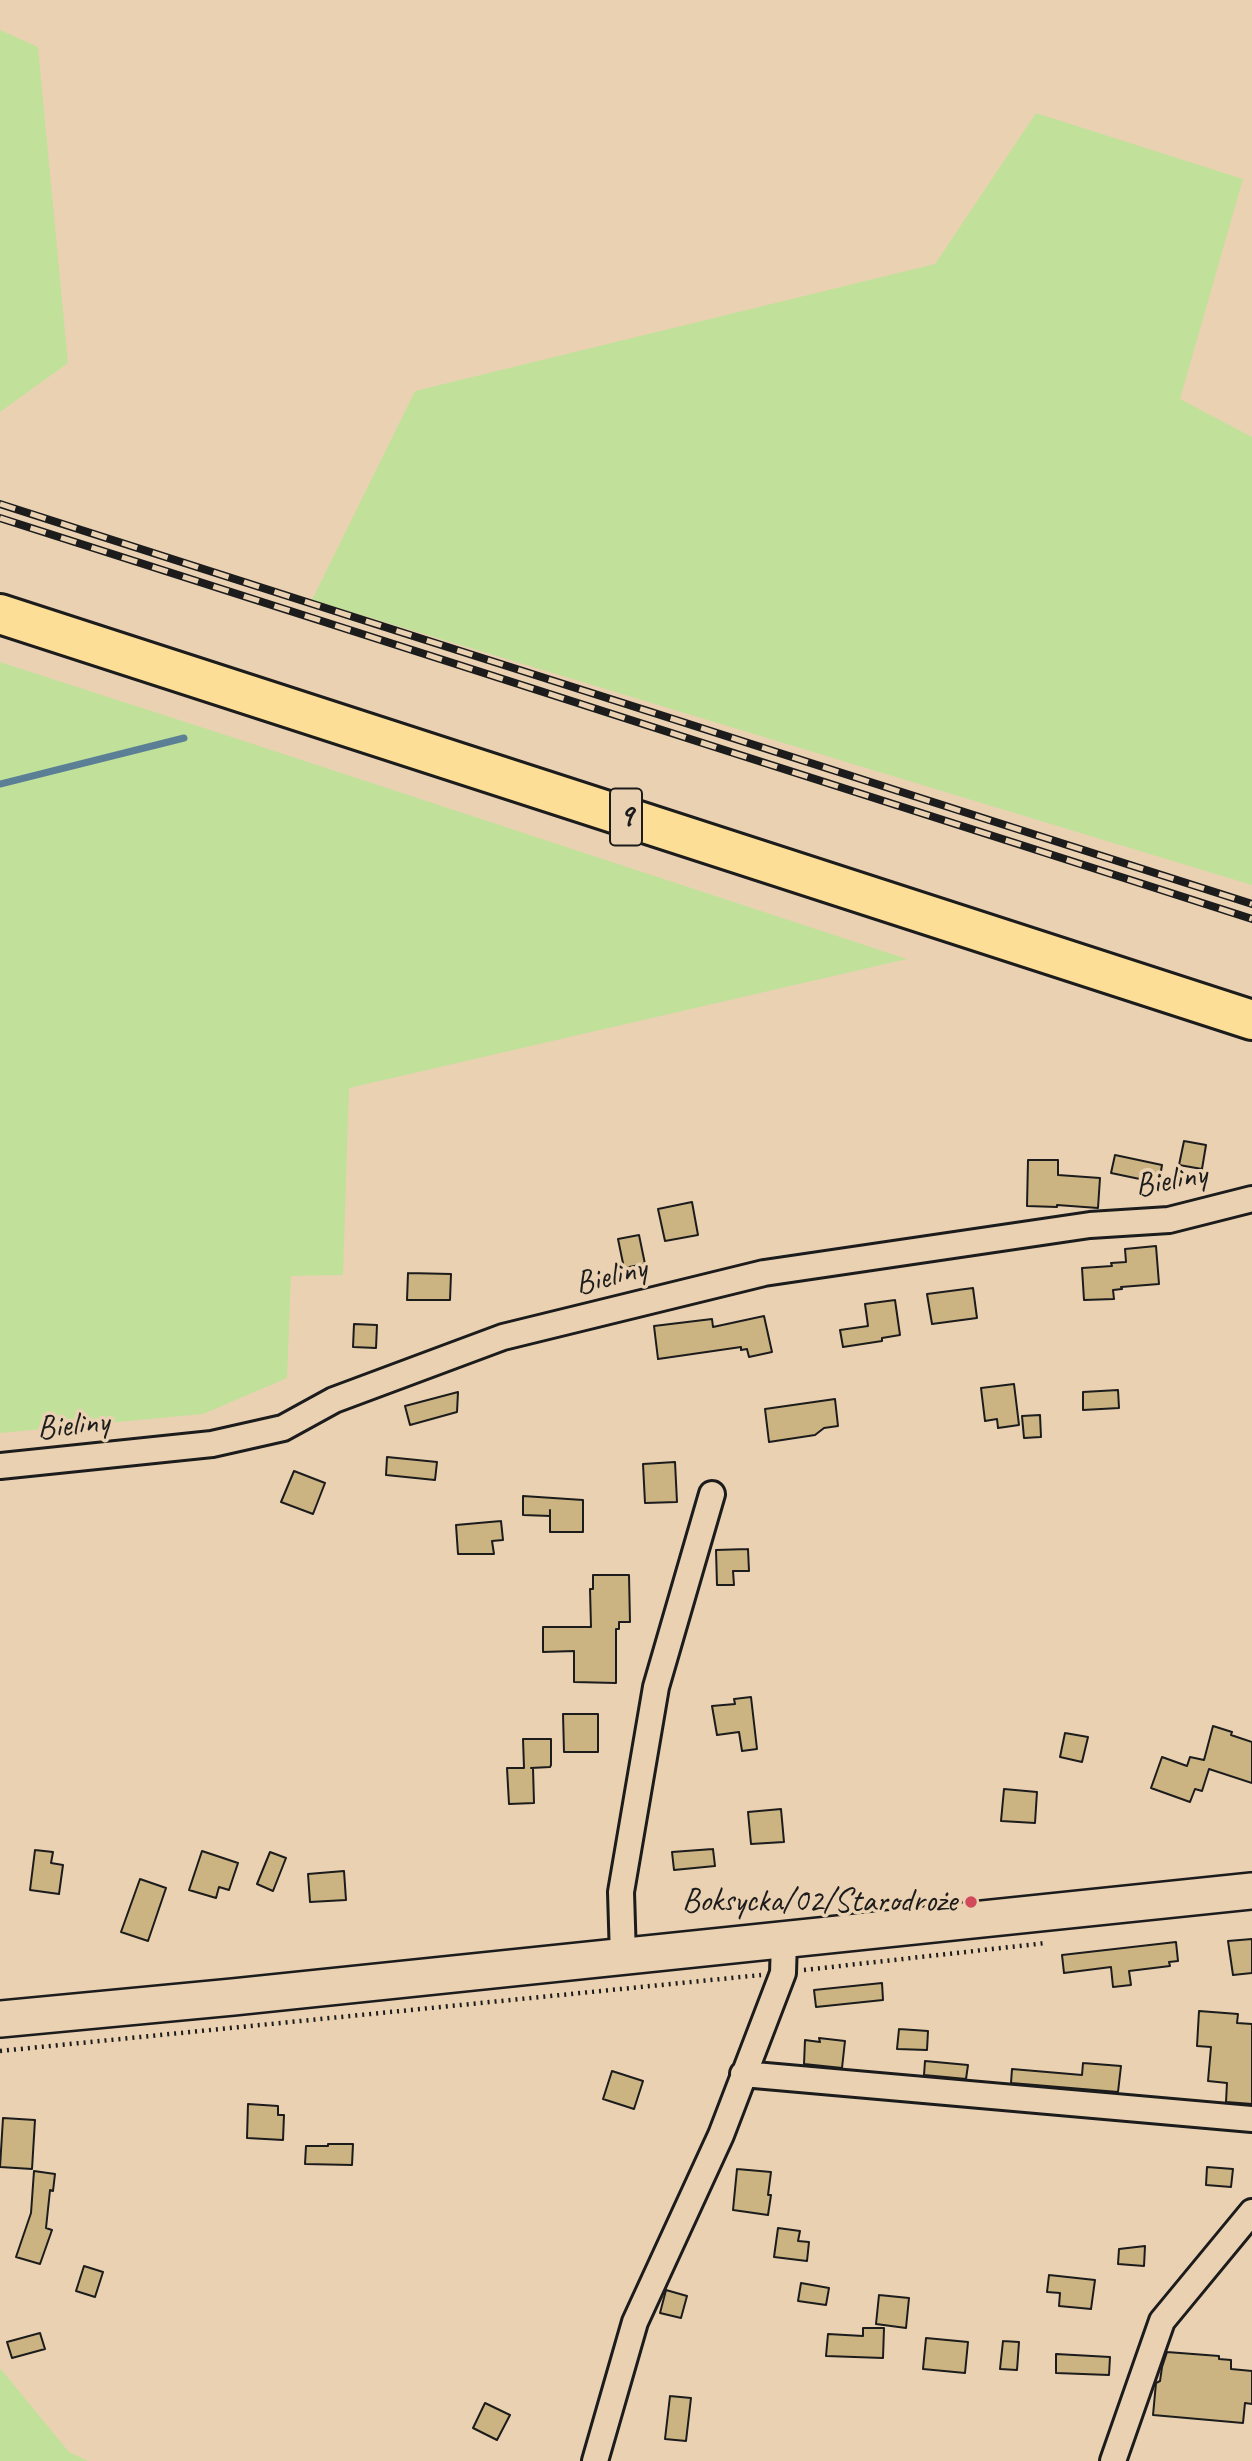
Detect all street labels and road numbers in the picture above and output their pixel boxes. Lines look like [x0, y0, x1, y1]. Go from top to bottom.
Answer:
road number: 9 [610, 788, 642, 846]
street label: Bieliny [1132, 1155, 1210, 1207]
street label: Bieliny [571, 1249, 651, 1305]
street label: Bieliny [35, 1403, 111, 1449]

